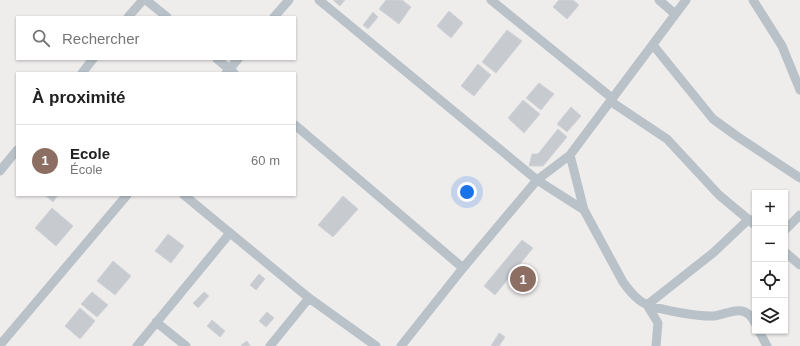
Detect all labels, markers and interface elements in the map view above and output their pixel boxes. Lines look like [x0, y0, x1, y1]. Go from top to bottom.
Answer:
search box [16, 16, 296, 60]
icon: search [30, 27, 52, 49]
text: Rechercher [62, 30, 140, 47]
text: À proximité [32, 88, 126, 107]
text: Ecole [70, 145, 110, 162]
text: 1 [41, 153, 49, 168]
text: 60 m [251, 153, 280, 168]
text: École [70, 162, 103, 177]
your location [457, 182, 477, 202]
map controls [752, 190, 788, 334]
button: + [752, 190, 788, 226]
button: − [752, 226, 788, 262]
button: locate [752, 262, 788, 298]
pin: 1 [510, 264, 536, 294]
button: layers [752, 298, 788, 334]

